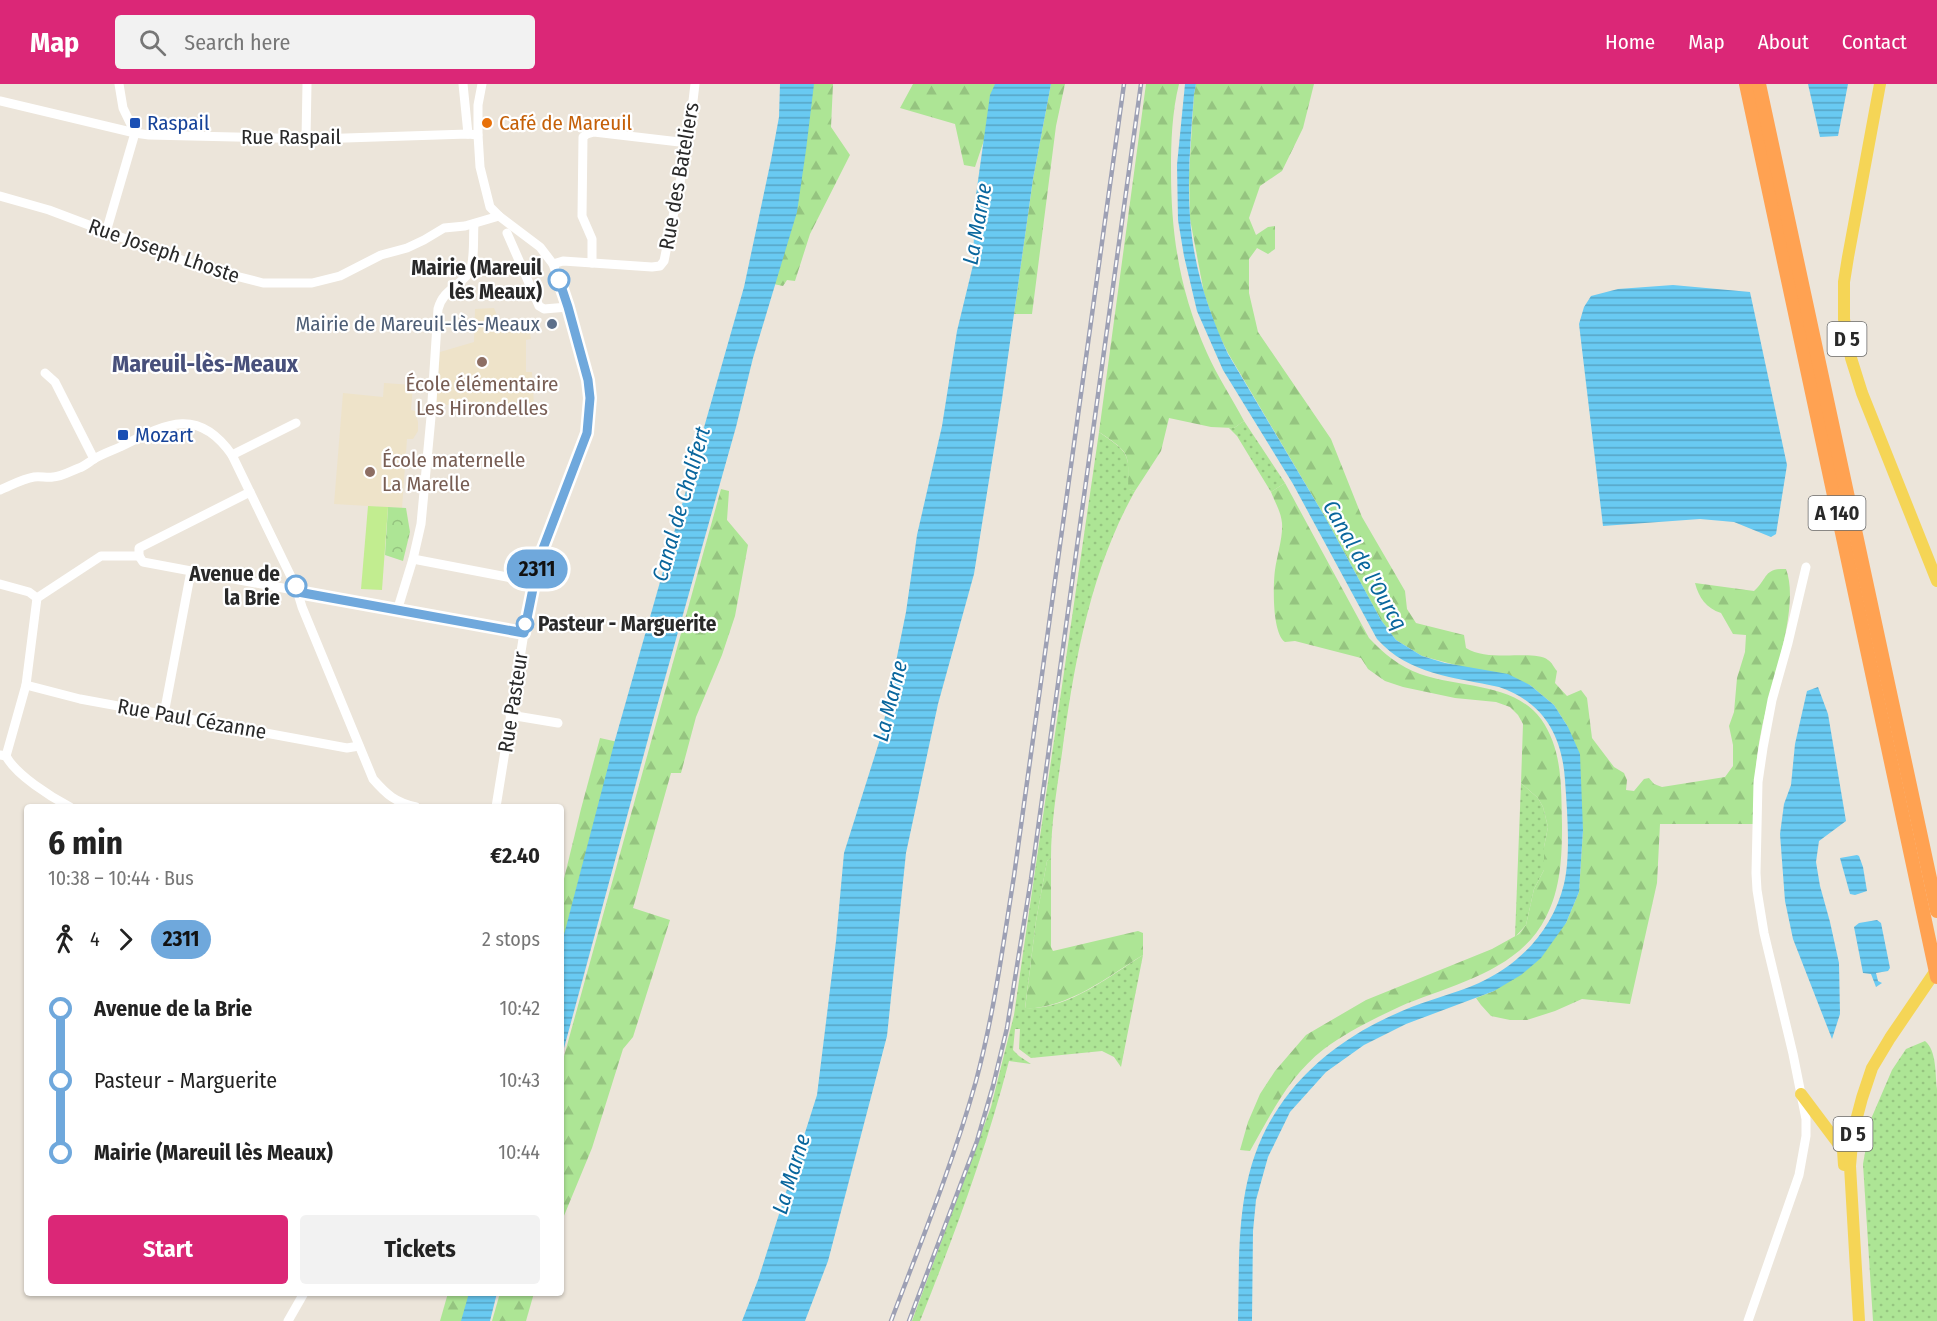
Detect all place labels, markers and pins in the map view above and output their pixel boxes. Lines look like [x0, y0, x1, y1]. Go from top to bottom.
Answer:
place label: Raspail [147, 110, 210, 136]
place label: Café de Mareuil [499, 110, 632, 136]
marker: Raspail [128, 116, 142, 130]
marker: Café de Mareuil [480, 116, 494, 130]
place label: Mairie (Mareuil lès Meaux) [411, 255, 542, 305]
marker: Mairie (Mareuil lès Meaux) [548, 269, 570, 291]
place label: Mairie de Mareuil-lès-Meaux [295, 311, 541, 337]
marker: Mairie de Mareuil-lès-Meaux [545, 317, 559, 331]
marker: École élémentaire Les Hirondelles [475, 355, 489, 369]
place label: École élémentaire Les Hirondelles [405, 371, 559, 421]
place label: Mozart [135, 422, 193, 448]
marker: Mozart [116, 428, 130, 442]
place label: École maternelle La Marelle [382, 447, 525, 497]
marker: École maternelle La Marelle [363, 465, 377, 479]
place label: Avenue de la Brie [188, 561, 280, 611]
marker: Avenue de la Brie [285, 575, 307, 597]
place label: Pasteur - Marguerite [538, 611, 717, 637]
marker: Pasteur - Marguerite [516, 615, 534, 633]

